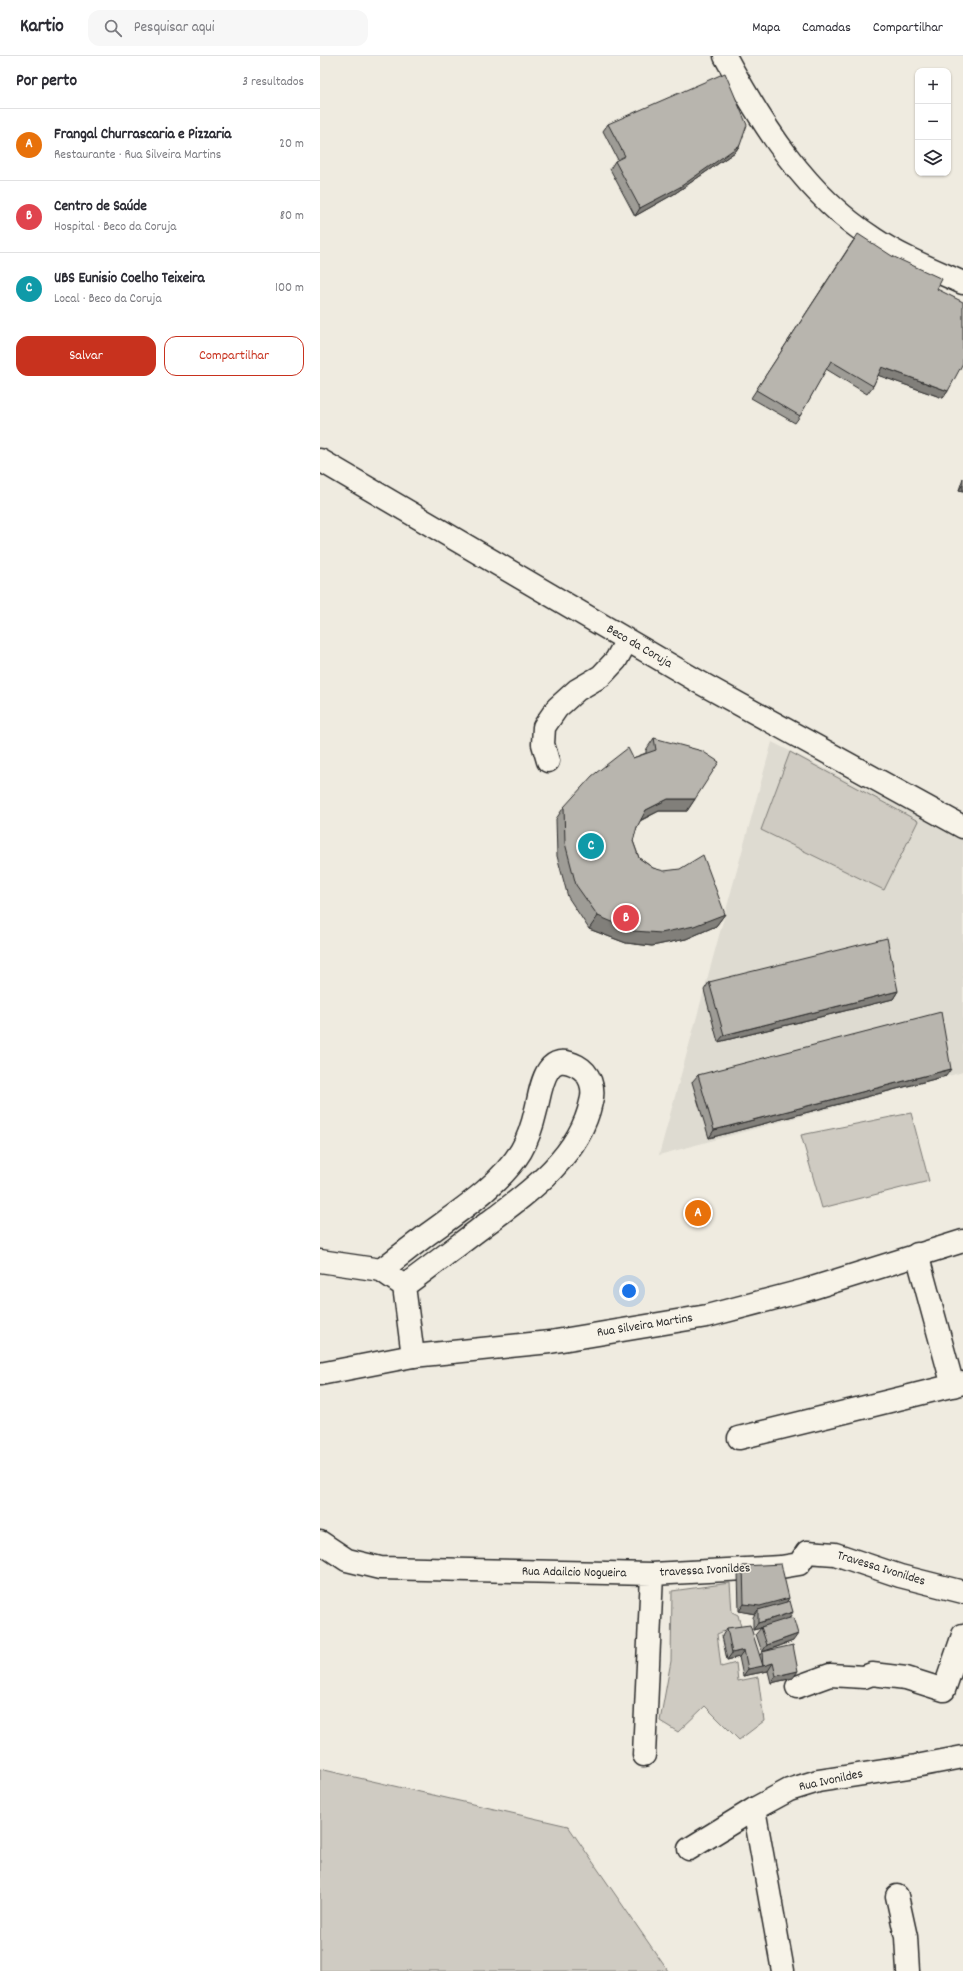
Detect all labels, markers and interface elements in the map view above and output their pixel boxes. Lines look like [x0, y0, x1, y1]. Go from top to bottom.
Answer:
search box [88, 10, 368, 46]
text: Kartio [20, 14, 64, 41]
icon: search [102, 17, 124, 39]
text: Pesquisar aqui [134, 17, 215, 39]
text: Mapa [752, 18, 780, 38]
text: Camadas [802, 18, 851, 38]
text: Compartilhar [873, 18, 943, 38]
map controls [915, 68, 951, 176]
button: + [915, 68, 951, 104]
text: Por perto [16, 70, 77, 94]
text: 3 resultados [242, 73, 304, 92]
button: − [915, 104, 951, 140]
text: Frangal Churrascaria e Pizzaria [54, 124, 231, 146]
text: A [25, 135, 33, 154]
text: 20 m [279, 135, 304, 154]
button: layers [915, 140, 951, 176]
text: Restaurante · Rua Silveira Martins [54, 146, 221, 165]
text: Centro de Saúde [54, 196, 147, 218]
text: B [26, 207, 32, 226]
text: 80 m [280, 207, 304, 226]
text: Hospital · Beco da Coruja [54, 218, 176, 237]
text: UBS Eunisio Coelho Teixeira [54, 268, 205, 290]
text: C [26, 279, 32, 298]
text: 100 m [275, 279, 304, 298]
text: Local · Beco da Coruja [54, 290, 162, 309]
button: Salvar [16, 336, 156, 376]
button: Compartilhar [164, 336, 304, 376]
street label: Beco da Coruja [603, 620, 676, 674]
pin: C [578, 831, 604, 861]
pin: B [613, 903, 639, 933]
pin: A [685, 1198, 711, 1228]
your location [619, 1281, 639, 1301]
street label: Rua Silveira Martins [596, 1309, 694, 1343]
street label: Travessa Ivonildes [835, 1547, 927, 1591]
street label: travessa Ivonildes [659, 1559, 751, 1583]
street label: Rua Adailcio Nogueira [522, 1563, 627, 1583]
street label: Rua Ivonildes [797, 1765, 865, 1797]

